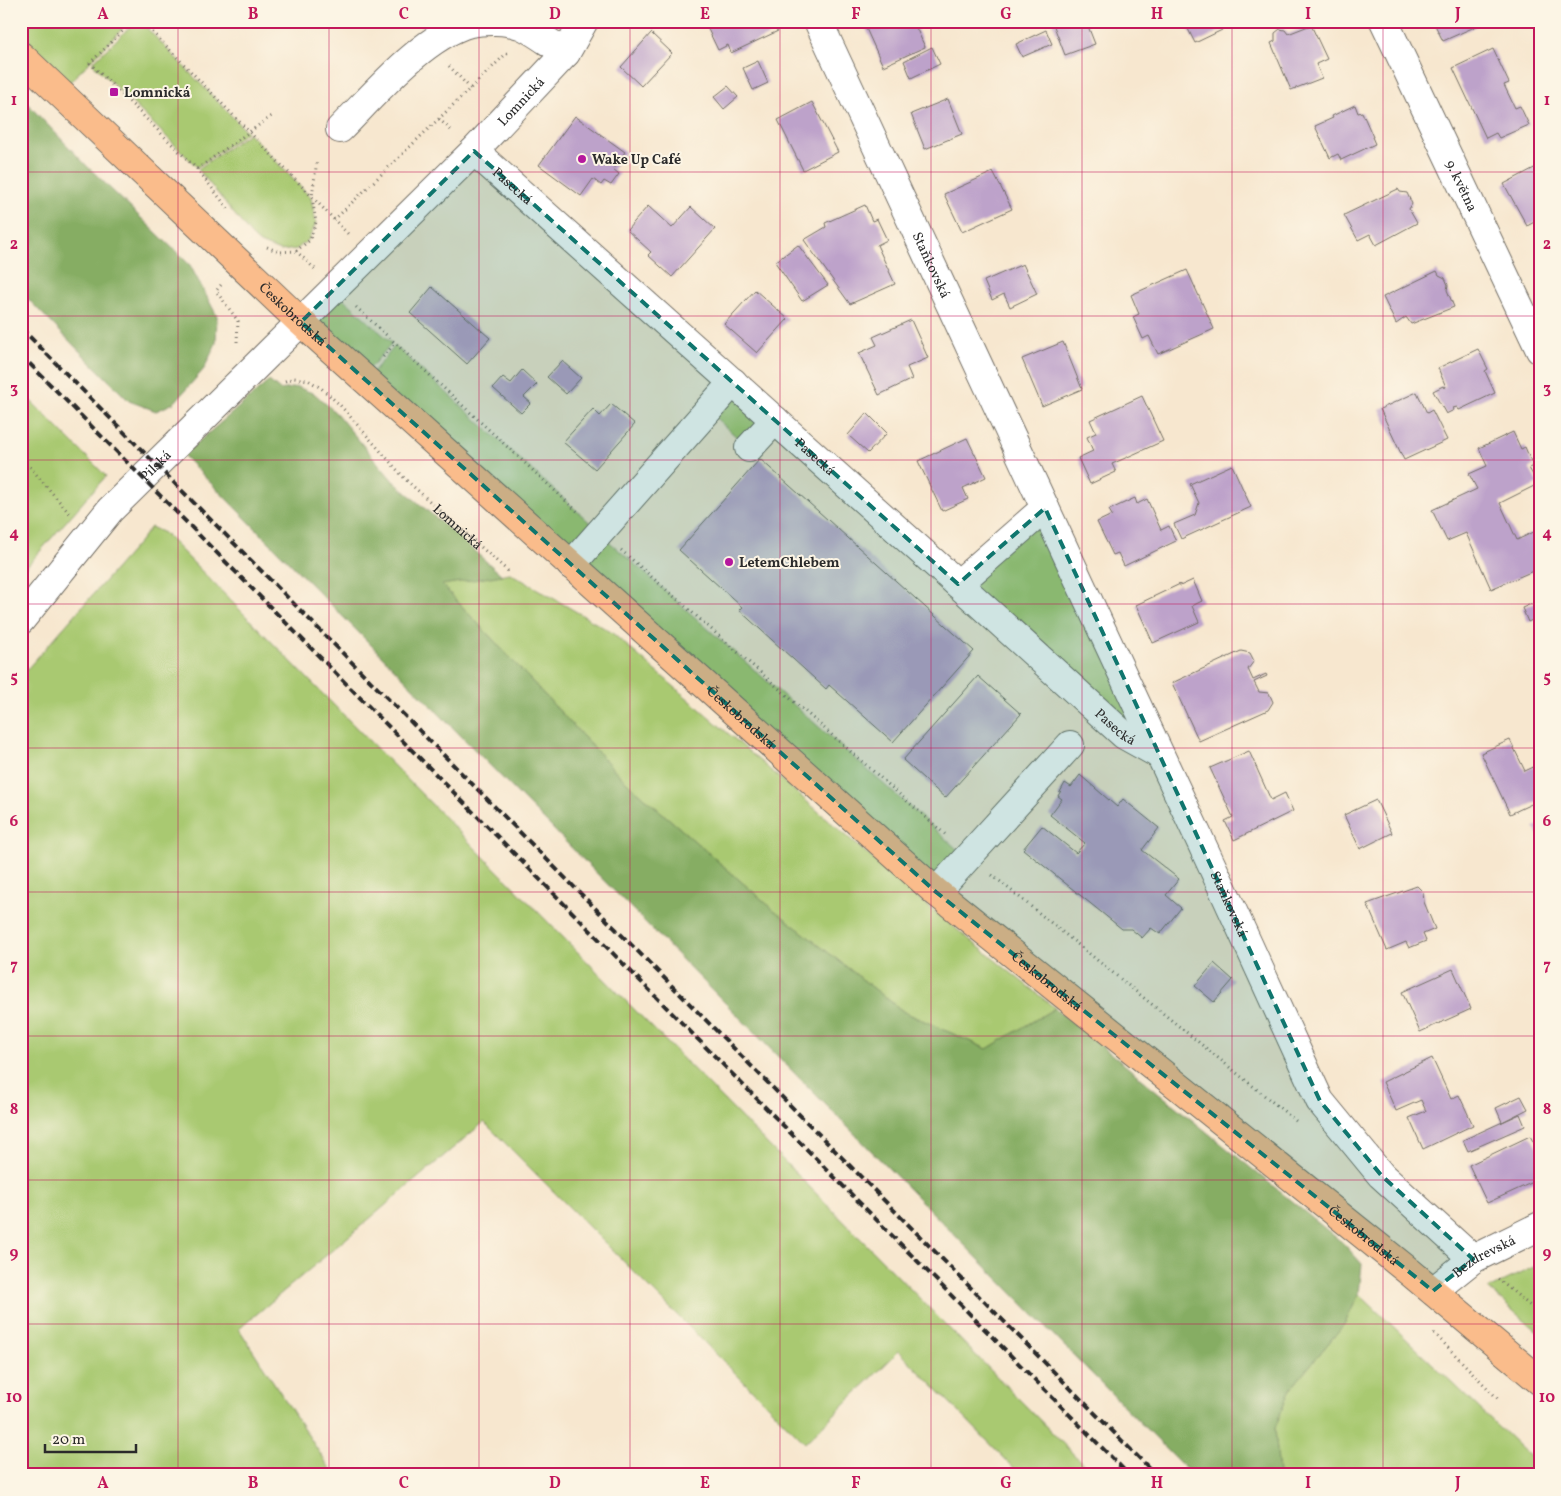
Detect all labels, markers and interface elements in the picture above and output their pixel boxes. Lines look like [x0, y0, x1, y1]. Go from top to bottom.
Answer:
text: A [97, 4, 109, 26]
text: B [248, 4, 259, 26]
text: C [399, 4, 409, 26]
text: D [549, 4, 561, 26]
text: E [700, 4, 710, 26]
text: F [851, 4, 861, 26]
text: G [1000, 4, 1012, 26]
text: H [1151, 4, 1163, 26]
text: I [1305, 4, 1311, 26]
text: J [1454, 4, 1461, 26]
street label: Lomnická [494, 74, 550, 131]
place label: Lomnická [124, 84, 191, 103]
marker: Lomnická [108, 86, 120, 98]
text: 1 [11, 90, 17, 112]
text: 1 [1544, 90, 1550, 112]
place label: Wake Up Café [592, 151, 681, 170]
marker: Wake Up Café [576, 153, 588, 165]
street label: 9. května [1440, 157, 1481, 215]
street label: Pasecká [487, 164, 536, 210]
street label: Staňkovská [907, 229, 954, 302]
text: 2 [10, 234, 18, 256]
text: 2 [1543, 234, 1551, 256]
street label: Českobrodská [254, 279, 330, 351]
text: 3 [10, 378, 18, 400]
text: 3 [1543, 378, 1551, 400]
street label: Pasecká [790, 434, 839, 481]
street label: Pilská [136, 447, 176, 486]
street label: Lomnická [428, 500, 486, 555]
text: 4 [9, 523, 19, 545]
text: 4 [1542, 523, 1552, 545]
place label: LetemChlebem [739, 554, 840, 573]
marker: LetemChlebem [723, 556, 735, 568]
text: 5 [10, 667, 18, 689]
text: 5 [1543, 667, 1551, 689]
street label: Českobrodská [702, 683, 779, 754]
street label: Pasecká [1090, 705, 1139, 751]
text: 6 [10, 811, 19, 833]
text: 6 [1543, 811, 1552, 833]
street label: Staňkovská [1205, 868, 1252, 941]
street label: Českobrodská [1007, 948, 1086, 1017]
text: 7 [10, 955, 18, 977]
text: 7 [1543, 955, 1551, 977]
text: 8 [10, 1099, 18, 1121]
text: 8 [1543, 1099, 1551, 1121]
street label: Českobrodská [1323, 1202, 1402, 1271]
street label: Bezdrevská [1449, 1231, 1519, 1283]
text: 9 [10, 1243, 19, 1265]
text: 9 [1543, 1243, 1552, 1265]
text: 10 [6, 1387, 22, 1409]
text: 10 [1539, 1387, 1555, 1409]
scale bar [45, 1421, 136, 1453]
text: 20 m [52, 1430, 85, 1451]
text: A [97, 1473, 109, 1495]
text: B [248, 1473, 259, 1495]
text: C [399, 1473, 409, 1495]
text: D [549, 1473, 561, 1495]
text: E [700, 1473, 710, 1495]
text: F [851, 1473, 861, 1495]
text: G [1000, 1473, 1012, 1495]
text: H [1151, 1473, 1163, 1495]
text: I [1305, 1473, 1311, 1495]
text: J [1454, 1473, 1461, 1495]

